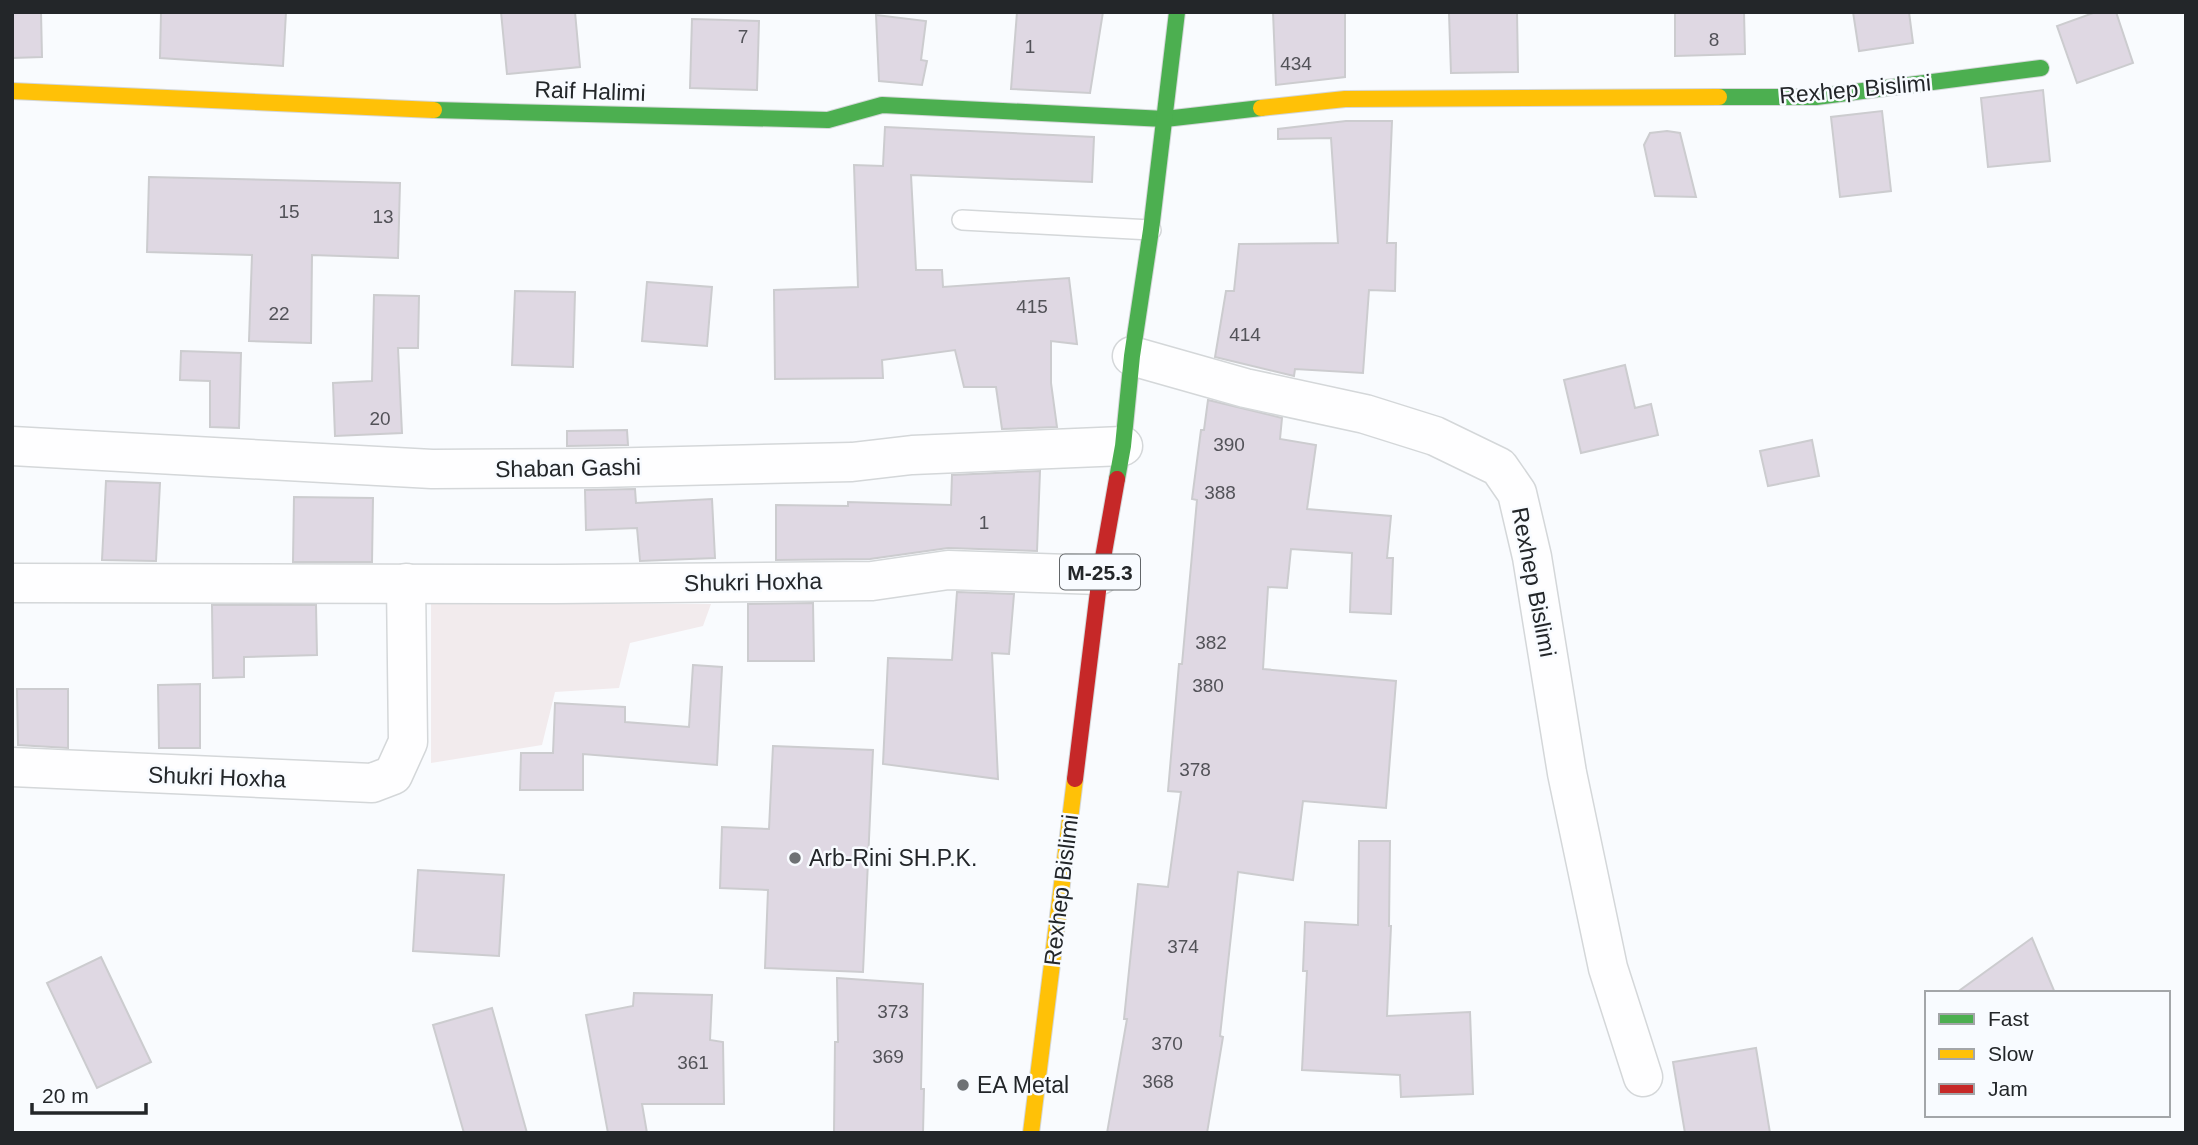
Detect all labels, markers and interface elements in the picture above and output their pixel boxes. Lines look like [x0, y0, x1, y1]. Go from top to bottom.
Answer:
house number: 7 [738, 26, 748, 47]
house number: 8 [1709, 29, 1719, 50]
house number: 1 [1025, 36, 1035, 57]
house number: 434 [1280, 53, 1312, 74]
street label: Rexhep Bislimi [1778, 69, 1932, 109]
street label: Raif Halimi [534, 76, 646, 106]
house number: 15 [278, 201, 300, 222]
house number: 13 [372, 206, 394, 227]
house number: 415 [1016, 296, 1048, 317]
house number: 22 [268, 303, 290, 324]
house number: 414 [1229, 324, 1261, 345]
house number: 20 [369, 408, 391, 429]
house number: 390 [1213, 434, 1245, 455]
street label: Shaban Gashi [495, 454, 641, 482]
house number: 388 [1204, 482, 1236, 503]
street label: Rexhep Bislimi [1507, 505, 1561, 659]
house number: 1 [979, 512, 989, 533]
road number: M-25.3 [1060, 554, 1140, 590]
street label: Shukri Hoxha [684, 568, 822, 596]
house number: 382 [1195, 632, 1227, 653]
house number: 380 [1192, 675, 1224, 696]
house number: 378 [1179, 759, 1211, 780]
street label: Shukri Hoxha [148, 762, 287, 792]
street label: Rexhep Bislimi [1039, 813, 1083, 967]
place label: Arb-Rini SH.P.K. [809, 845, 977, 871]
marker: Arb-Rini SH.P.K. [787, 850, 803, 866]
house number: 374 [1167, 936, 1199, 957]
legend [1925, 991, 2170, 1117]
house number: 373 [877, 1001, 909, 1022]
text: Fast [1988, 1007, 2029, 1030]
house number: 370 [1151, 1033, 1183, 1054]
text: Slow [1988, 1042, 2034, 1065]
house number: 369 [872, 1046, 904, 1067]
house number: 361 [677, 1052, 709, 1073]
house number: 368 [1142, 1071, 1174, 1092]
scale bar [32, 1072, 145, 1116]
place label: EA Metal [977, 1072, 1069, 1098]
marker: EA Metal [955, 1077, 971, 1093]
text: Jam [1988, 1077, 2028, 1100]
text: 20 m [42, 1084, 89, 1107]

